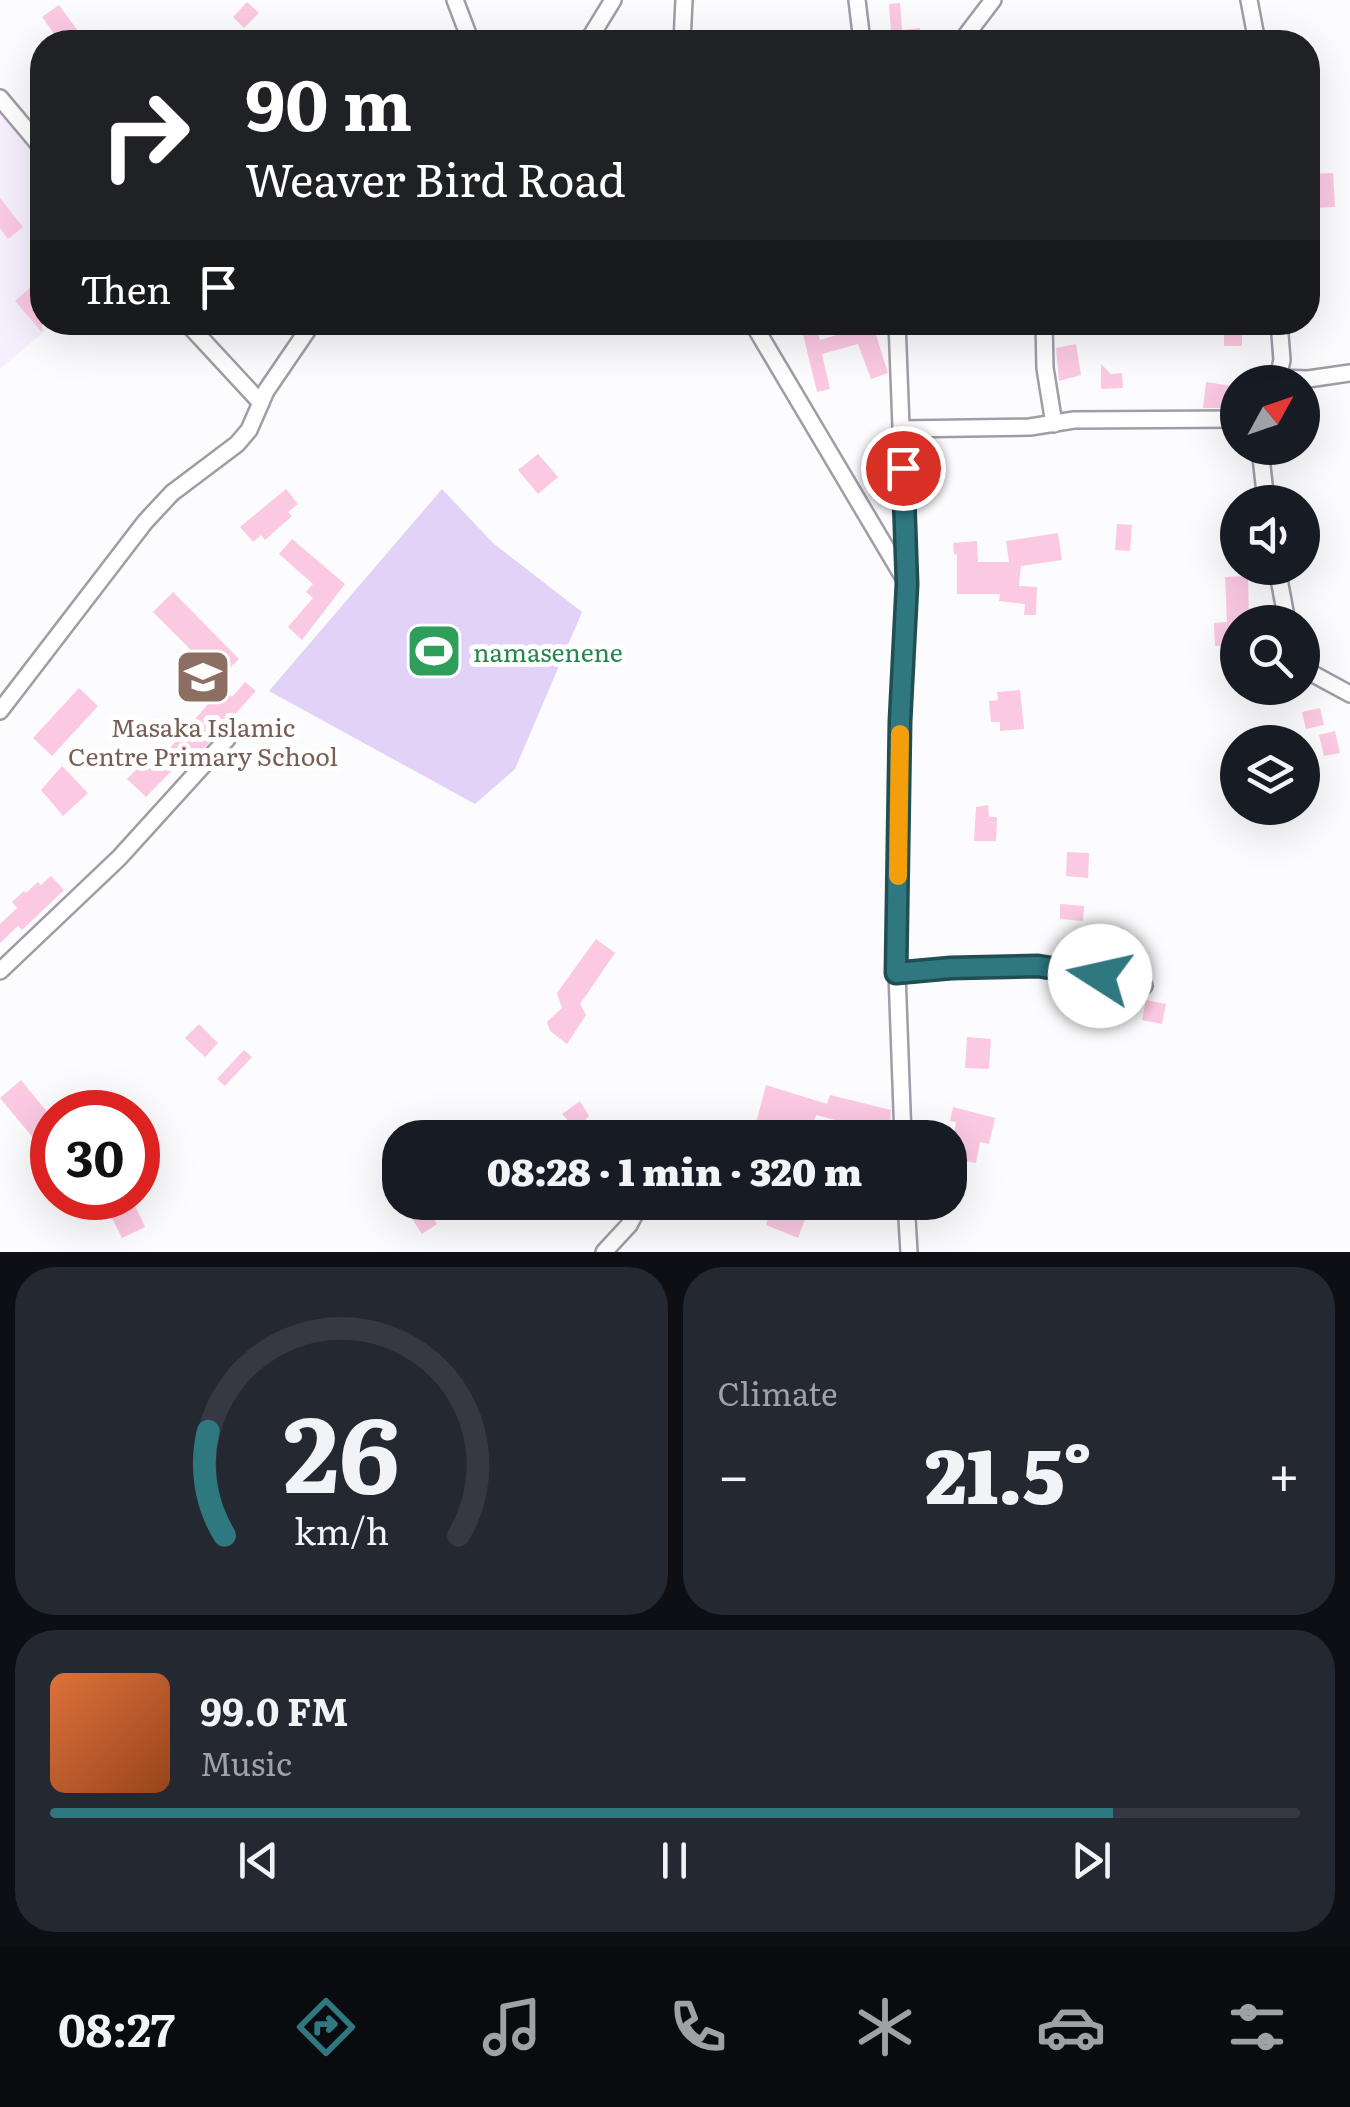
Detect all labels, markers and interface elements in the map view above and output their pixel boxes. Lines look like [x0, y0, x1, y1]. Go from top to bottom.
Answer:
text: 90 m [245, 49, 412, 153]
icon: right [80, 70, 210, 200]
text: Weaver Bird Road [245, 144, 626, 211]
text: Then [80, 259, 171, 316]
icon: arrive [191, 260, 246, 315]
north arrow [1220, 365, 1320, 465]
map controls [1220, 365, 1320, 825]
pin [861, 426, 946, 511]
icon: arrive [876, 441, 931, 496]
button: sound [1220, 485, 1320, 585]
button: search [1220, 605, 1320, 705]
sports icon: namasenene [404, 621, 464, 681]
place label: namasenene [473, 633, 623, 670]
school or university icon: Masaka Islamic Centre Primary School [173, 647, 233, 707]
place label: Masaka Islamic Centre Primary School [68, 708, 338, 774]
button: layers [1220, 725, 1320, 825]
position arrow [1048, 924, 1152, 1028]
speed limit sign: 30 [30, 1090, 160, 1220]
text: 08:28 · 1 min · 320 m [487, 1141, 862, 1198]
text: Climate [718, 1368, 838, 1416]
text: 26 [283, 1371, 400, 1525]
text: 21.5° [925, 1416, 1092, 1527]
text: − [718, 1431, 750, 1513]
text: + [1268, 1431, 1300, 1513]
text: km/h [294, 1503, 389, 1556]
text: 99.0 FM [200, 1681, 348, 1738]
text: Music [200, 1738, 292, 1786]
icon: previous [231, 1833, 286, 1888]
icon: pause [647, 1833, 702, 1888]
icon: next [1064, 1833, 1119, 1888]
icon: directions [291, 1992, 361, 2062]
icon: music [477, 1992, 547, 2062]
icon: phone [663, 1992, 733, 2062]
icon: climate [850, 1992, 920, 2062]
icon: car [1036, 1992, 1106, 2062]
icon: filters [1222, 1992, 1292, 2062]
text: 08:27 [58, 1994, 175, 2061]

